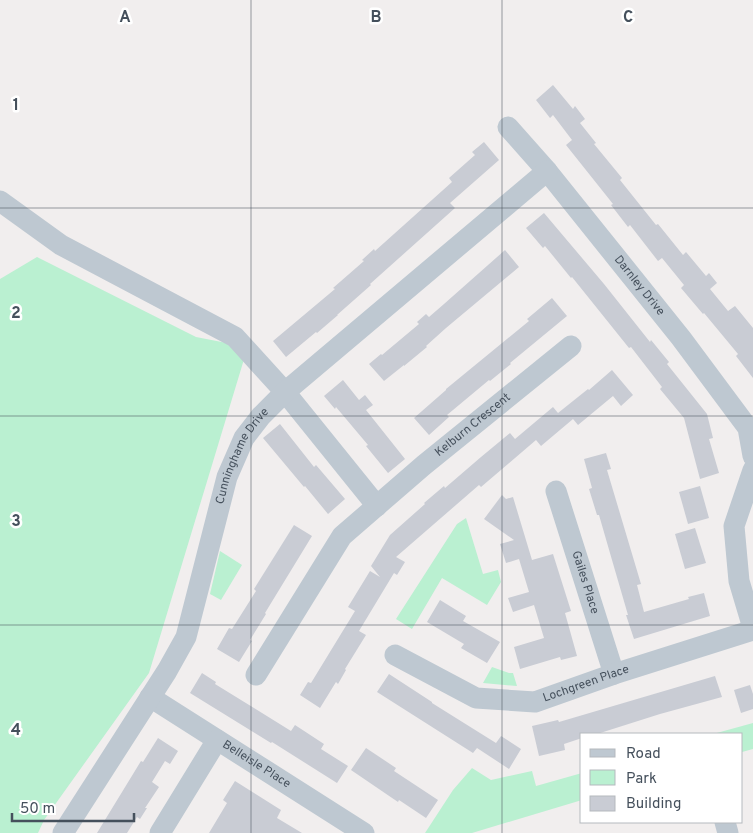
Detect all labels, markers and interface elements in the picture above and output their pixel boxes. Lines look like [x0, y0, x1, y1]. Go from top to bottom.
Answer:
text: A [119, 8, 131, 28]
text: B [370, 8, 382, 28]
text: C [623, 8, 633, 28]
text: 1 [13, 96, 19, 116]
street label: Darnley Drive [610, 252, 668, 319]
text: 2 [11, 304, 21, 324]
street label: Kelburn Crescent [432, 390, 514, 461]
street label: Cunninghame Drive [212, 404, 273, 506]
text: 3 [11, 512, 21, 532]
street label: Gailes Place [567, 549, 603, 616]
street label: Lochgreen Place [541, 662, 631, 707]
text: 4 [11, 721, 21, 741]
legend [580, 733, 743, 823]
street label: Belleisle Place [219, 737, 294, 792]
text: Road [626, 745, 661, 764]
text: Park [626, 770, 657, 789]
scale bar [12, 790, 135, 822]
text: Building [626, 795, 681, 814]
text: 50 m [20, 800, 55, 819]

